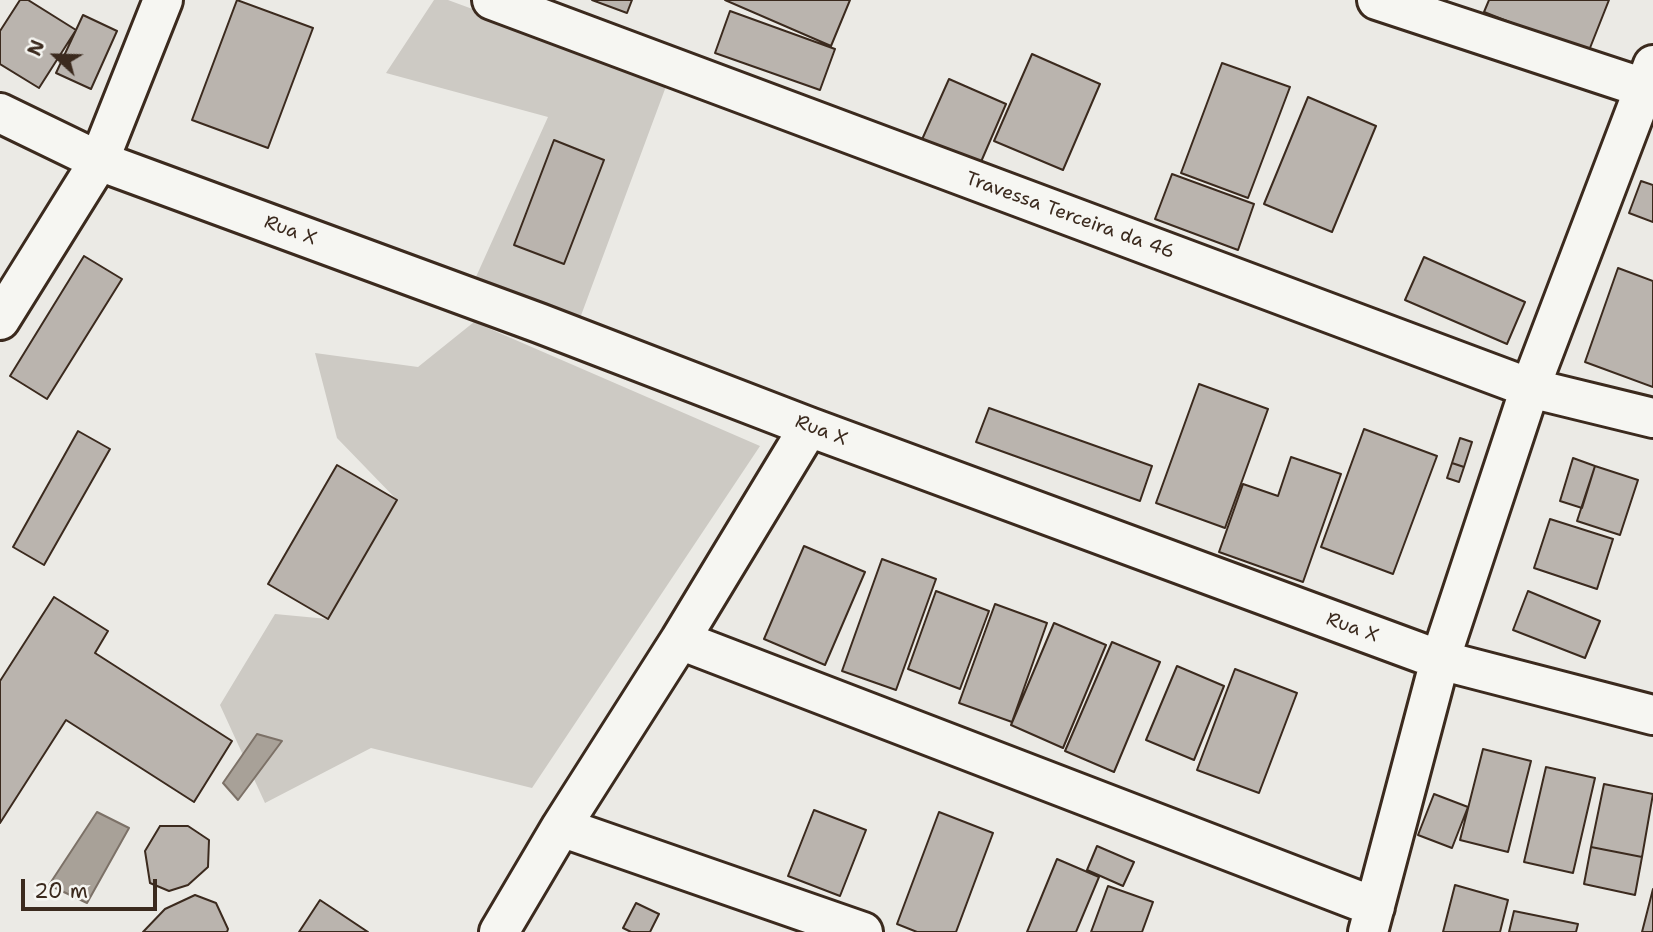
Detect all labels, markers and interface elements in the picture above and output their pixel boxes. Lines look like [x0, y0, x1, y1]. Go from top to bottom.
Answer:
north arrow [21, 21, 91, 91]
text: N [22, 36, 50, 60]
street label: Travessa Terceira da 46 [962, 168, 1178, 264]
street label: Rua X [261, 211, 319, 251]
street label: Rua X [792, 411, 850, 451]
street label: Rua X [1323, 608, 1381, 648]
scale bar [24, 866, 161, 910]
text: 20 m [34, 877, 88, 905]

